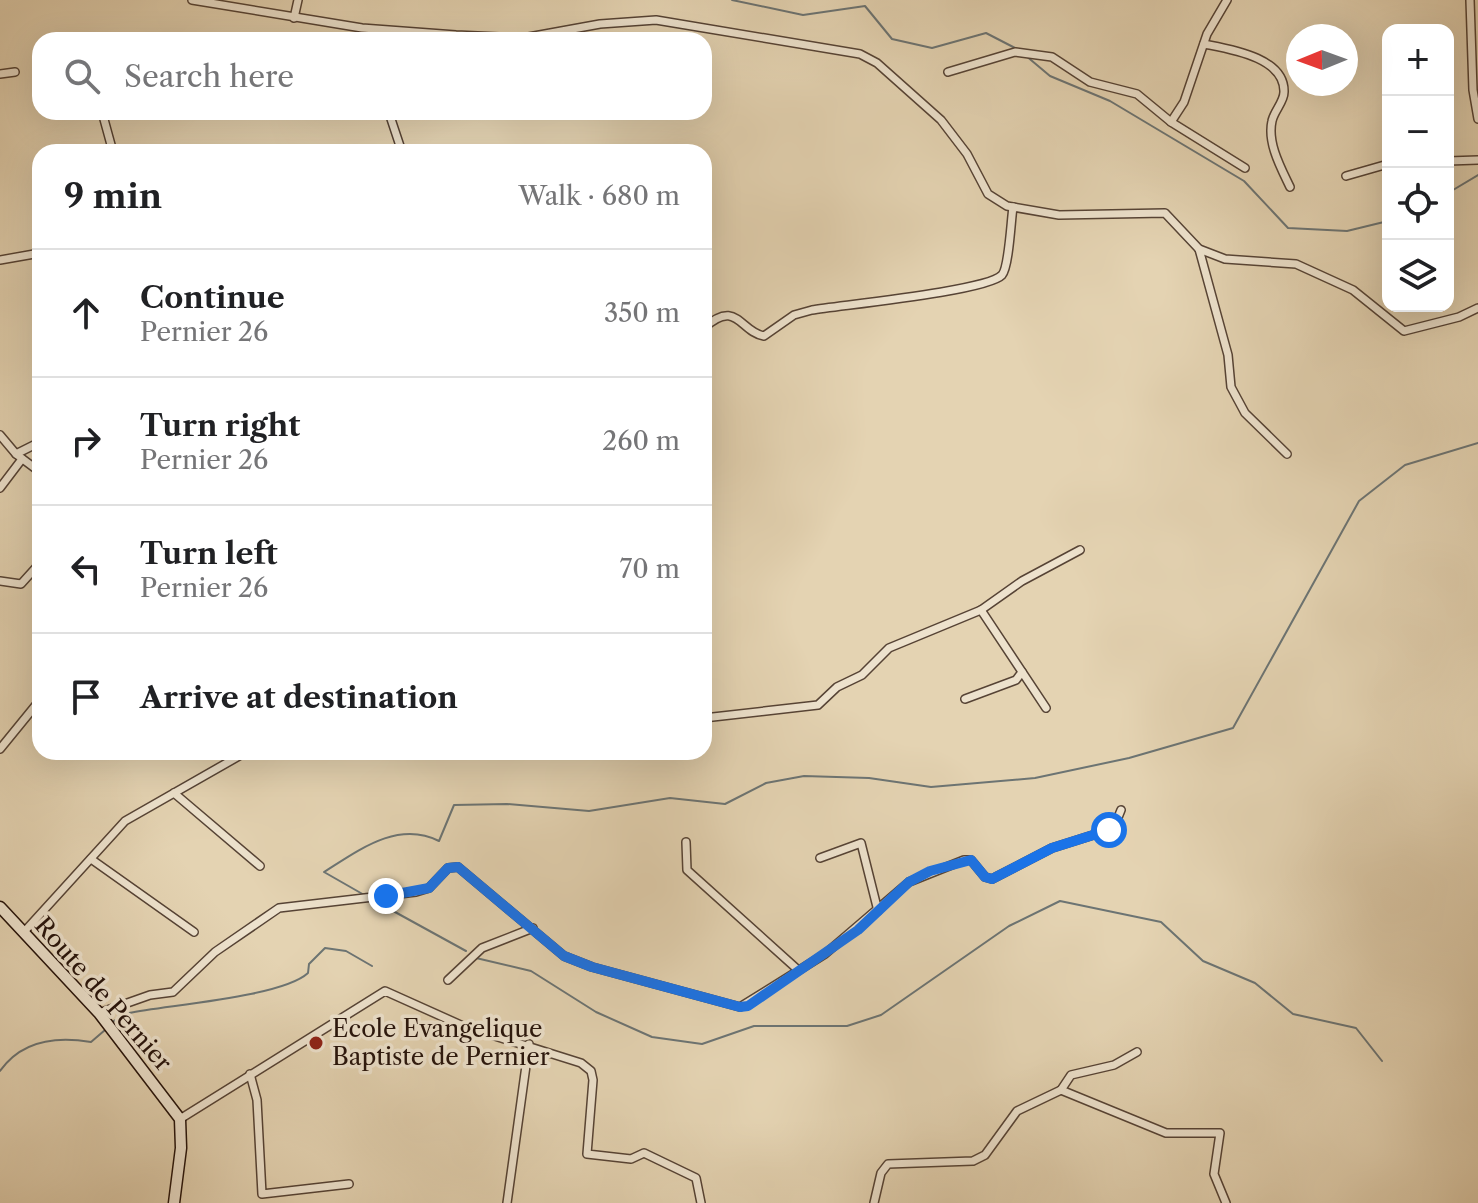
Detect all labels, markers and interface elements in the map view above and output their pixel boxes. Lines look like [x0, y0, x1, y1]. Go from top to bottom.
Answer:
north arrow [1286, 24, 1358, 96]
map controls [1382, 24, 1454, 312]
button: + [1382, 24, 1454, 96]
search box [32, 32, 712, 120]
icon: search [60, 54, 104, 98]
text: Search here [124, 58, 294, 95]
button: − [1382, 96, 1454, 168]
button: locate [1382, 168, 1454, 240]
text: 9 min [64, 175, 162, 217]
text: Walk · 680 m [519, 180, 680, 212]
button: layers [1382, 240, 1454, 312]
text: Continue [140, 279, 285, 316]
icon: ahead [64, 291, 108, 335]
text: 350 m [604, 297, 680, 329]
text: Pernier 26 [140, 316, 268, 348]
text: Turn right [140, 407, 300, 444]
icon: right [64, 419, 108, 463]
text: 260 m [602, 425, 680, 457]
text: Pernier 26 [140, 444, 268, 476]
text: Turn left [140, 535, 277, 572]
icon: left [64, 547, 108, 591]
text: 70 m [620, 553, 680, 585]
text: Pernier 26 [140, 572, 268, 604]
icon: arrive [64, 675, 108, 719]
text: Arrive at destination [140, 679, 458, 716]
route start [1091, 812, 1127, 848]
route end [368, 878, 404, 914]
street label: Route de Pernier [29, 911, 178, 1077]
place label: Ecole Evangelique Baptiste de Pernier [332, 1014, 550, 1071]
marker: Ecole Evangelique Baptiste de Pernier [307, 1034, 325, 1052]

